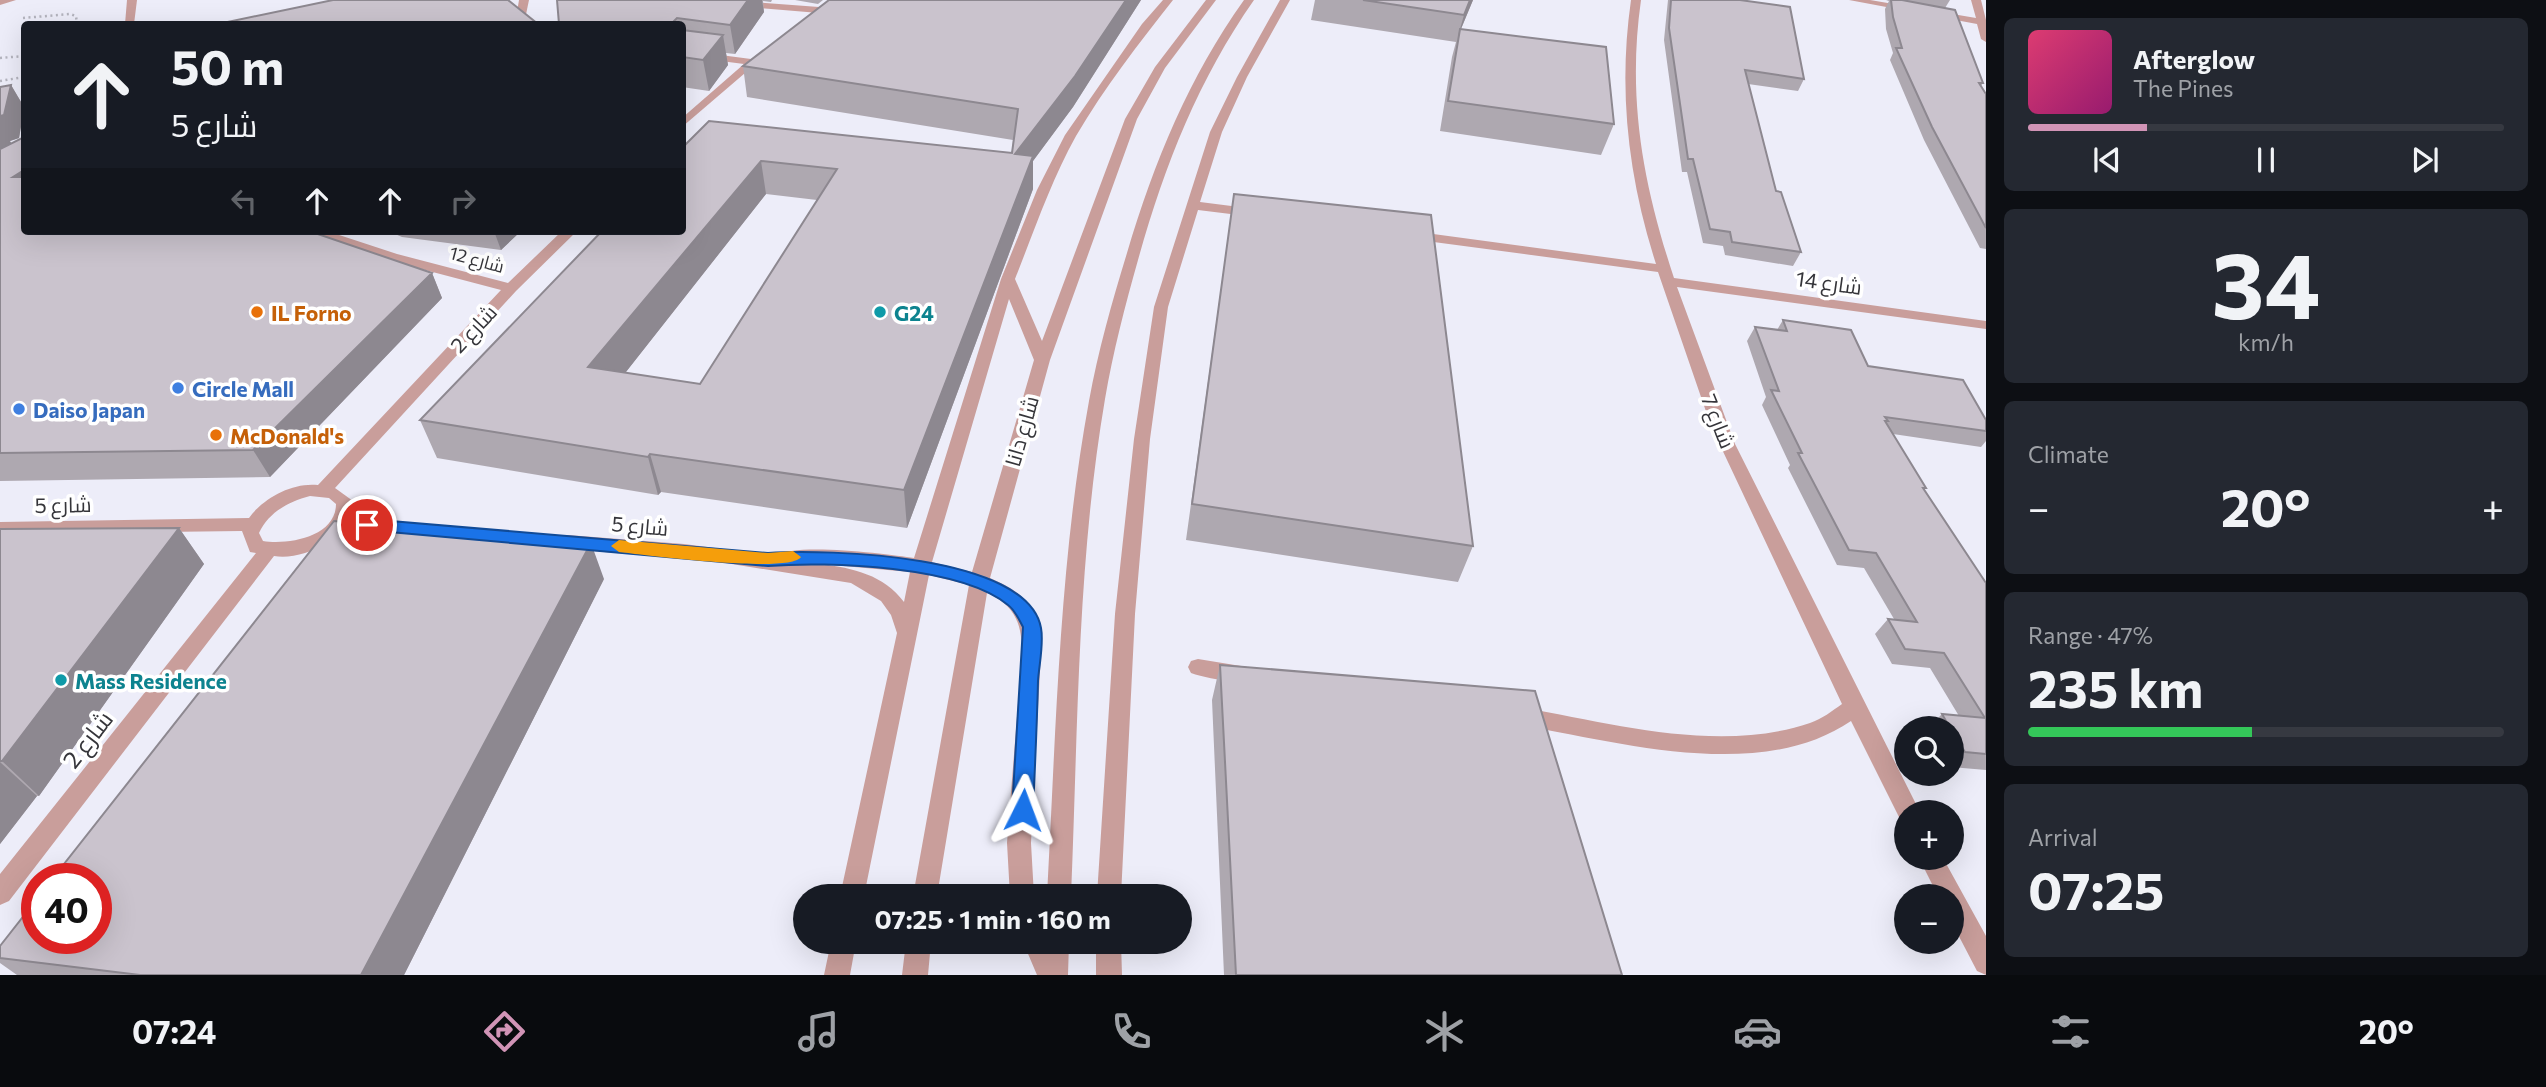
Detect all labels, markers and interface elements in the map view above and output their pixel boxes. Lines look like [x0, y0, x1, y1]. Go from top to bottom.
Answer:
text: 50 m [171, 35, 284, 95]
text: Afterglow [2133, 43, 2255, 74]
icon: ahead [56, 49, 147, 140]
text: The Pines [2133, 74, 2234, 102]
text: شارع 5 [171, 104, 258, 144]
icon: previous [2088, 141, 2126, 179]
icon: pause [2247, 141, 2285, 179]
icon: next [2406, 141, 2444, 179]
icon: left [225, 182, 263, 220]
icon: ahead [298, 182, 336, 220]
icon: ahead [371, 182, 409, 220]
icon: right [444, 182, 482, 220]
text: 34 [2212, 226, 2320, 338]
street label: شارع 12 [447, 241, 507, 279]
street label: شارع 14 [1794, 265, 1864, 302]
street label: شارع 2 [445, 299, 504, 359]
place label: IL Forno [271, 300, 352, 325]
place label: G24 [894, 300, 934, 325]
marker: IL Forno [249, 304, 265, 320]
marker: G24 [872, 304, 888, 320]
text: km/h [2238, 328, 2294, 356]
place label: Circle Mall [192, 376, 294, 401]
marker: Circle Mall [170, 380, 186, 396]
street label: شارع 7 [1694, 390, 1741, 453]
street label: شارع دانا [999, 393, 1046, 470]
place label: Daiso Japan [33, 397, 145, 422]
marker: Daiso Japan [11, 401, 27, 417]
place label: McDonald's [230, 423, 344, 448]
marker: McDonald's [208, 427, 224, 443]
text: Climate [2028, 440, 2109, 468]
text: 20° [2221, 474, 2311, 538]
text: − [2028, 483, 2050, 530]
text: + [2482, 483, 2504, 530]
street label: شارع 5 [34, 491, 92, 520]
pin [337, 495, 397, 555]
icon: arrive [348, 506, 386, 544]
street label: شارع 5 [610, 510, 669, 543]
text: Range · 47% [2028, 621, 2153, 649]
text: 235 km [2028, 655, 2203, 719]
place label: Mass Residence [75, 668, 227, 693]
marker: Mass Residence [53, 672, 69, 688]
street label: شارع 2 [56, 705, 121, 775]
map controls [1894, 716, 1964, 954]
button: search [1894, 716, 1964, 786]
position arrow [986, 773, 1060, 847]
button: + [1894, 800, 1964, 870]
text: Arrival [2028, 823, 2098, 851]
text: 07:25 [2028, 857, 2164, 921]
speed limit sign: 40 [21, 863, 112, 954]
button: − [1894, 884, 1964, 954]
text: 07:25 · 1 min · 160 m [874, 903, 1111, 934]
icon: directions [480, 1007, 529, 1056]
icon: music [794, 1007, 843, 1056]
icon: phone [1107, 1007, 1156, 1056]
icon: climate [1420, 1007, 1469, 1056]
icon: car [1733, 1007, 1782, 1056]
icon: filters [2046, 1007, 2095, 1056]
text: 07:24 [132, 1011, 216, 1051]
text: 20° [2359, 1011, 2414, 1051]

